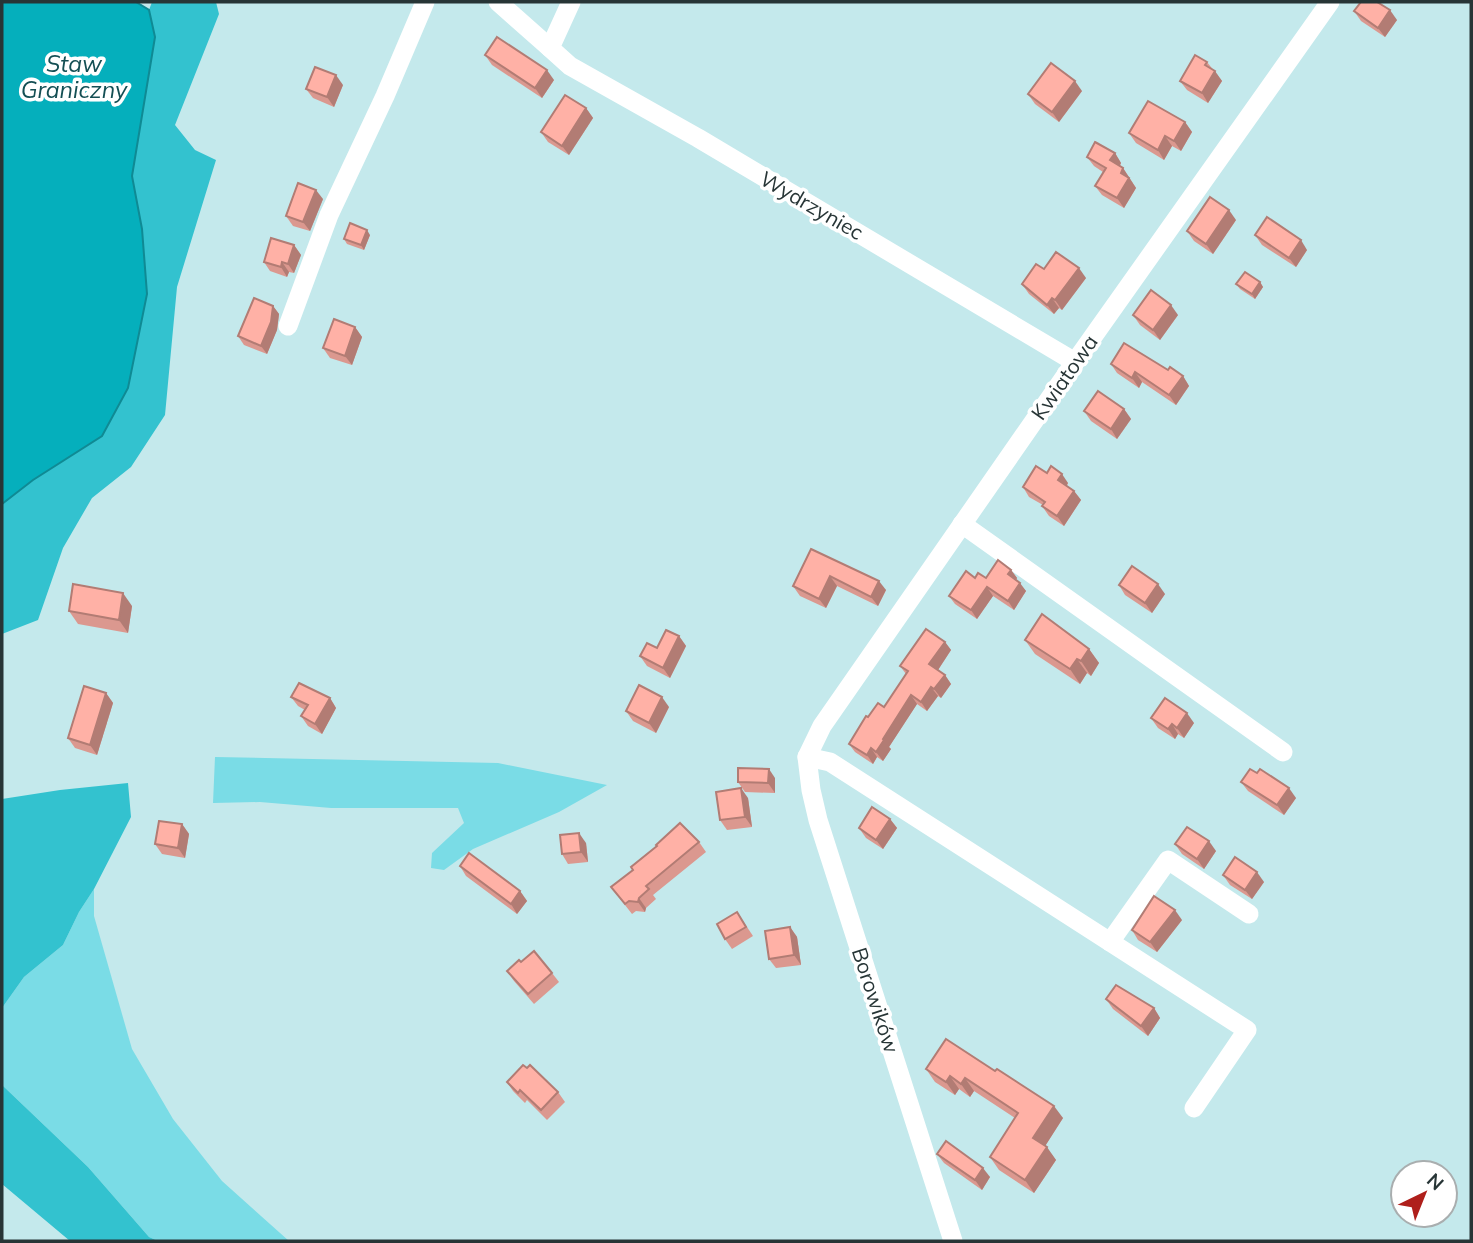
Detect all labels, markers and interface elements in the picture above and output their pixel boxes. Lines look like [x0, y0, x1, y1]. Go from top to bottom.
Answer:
water label: Staw Graniczny [21, 49, 128, 104]
street label: Wydrzyniec [756, 165, 868, 245]
street label: Kwiatowa [1025, 329, 1103, 425]
street label: Borowików [847, 944, 905, 1056]
north arrow [1389, 1159, 1459, 1229]
text: N [1422, 1168, 1449, 1195]

